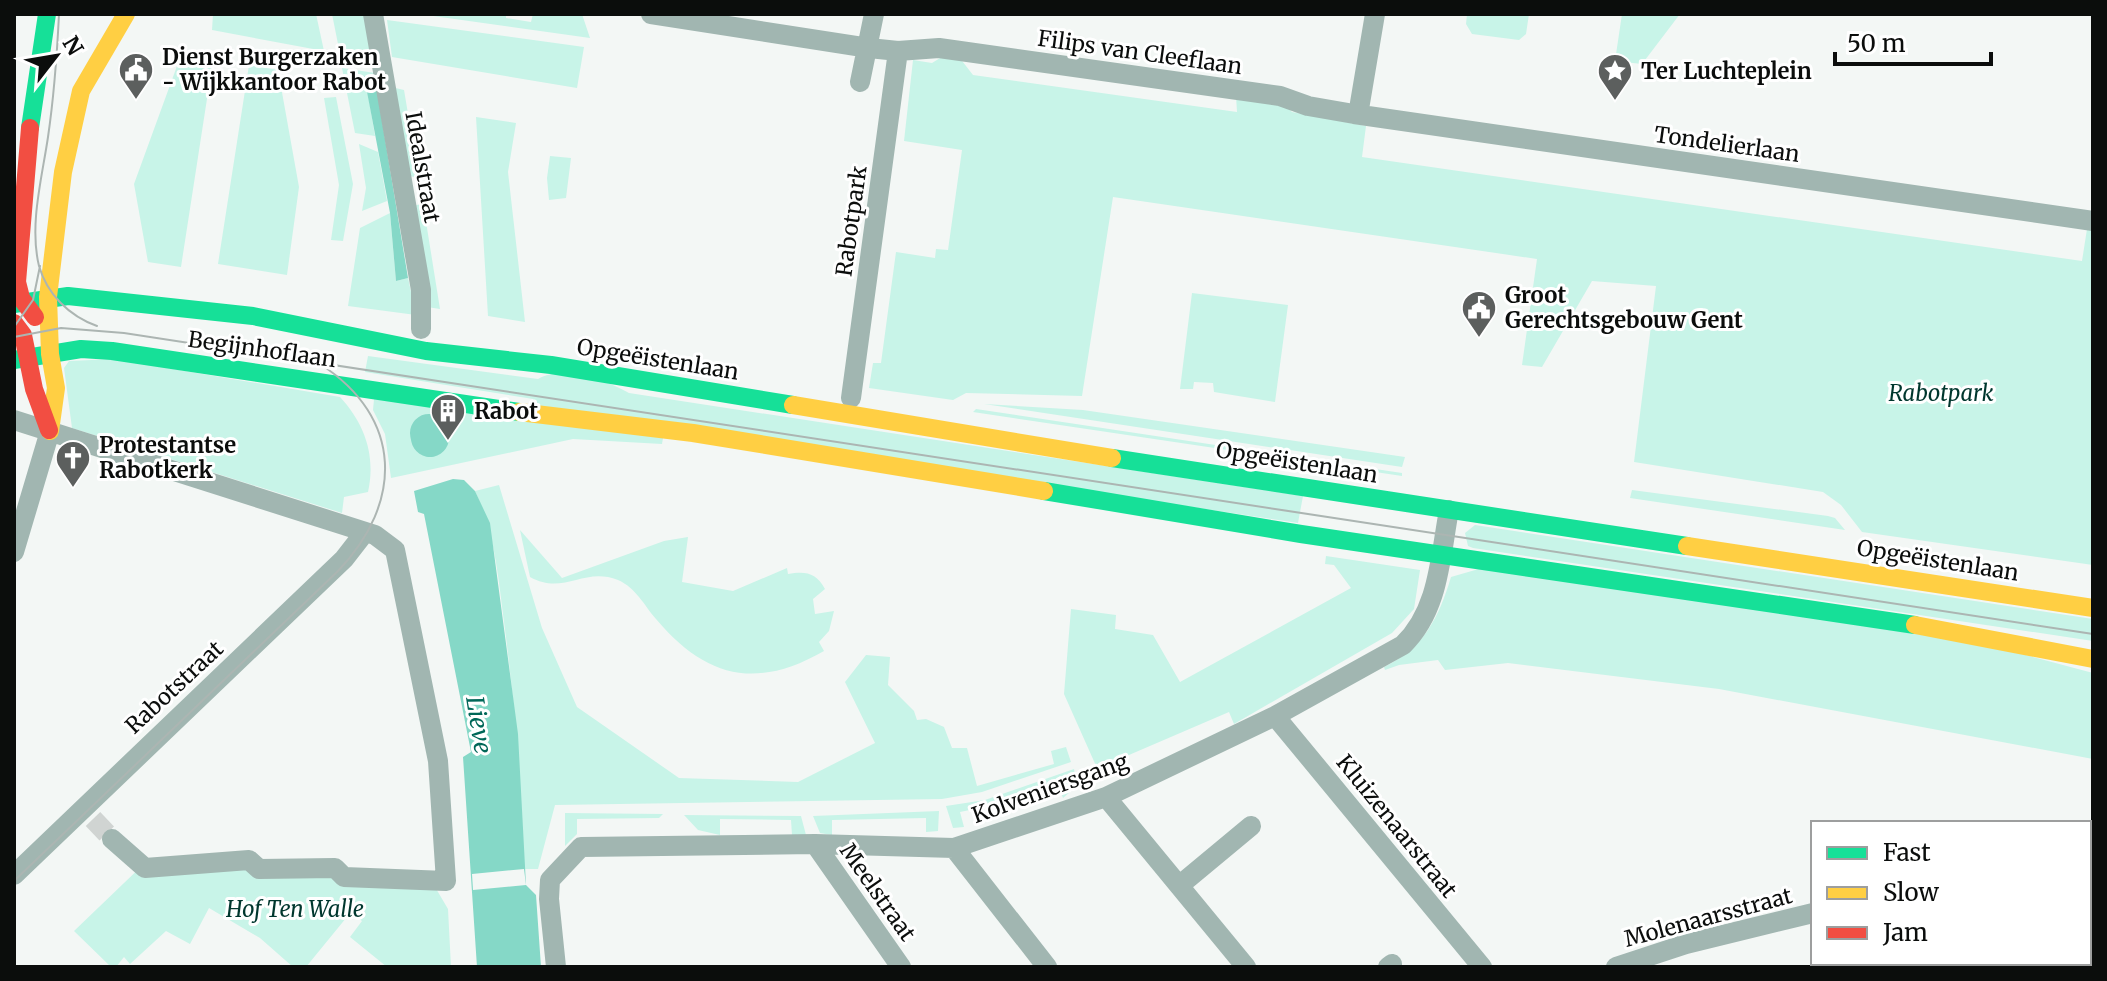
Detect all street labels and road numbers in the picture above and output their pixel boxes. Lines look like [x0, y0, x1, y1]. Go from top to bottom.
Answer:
street label: Filips van Cleeflaan [1036, 24, 1244, 80]
street label: Idealstraat [399, 109, 447, 225]
street label: Tondelierlaan [1652, 120, 1802, 168]
street label: Rabotpark [829, 164, 873, 278]
street label: Begijnhoflaan [186, 325, 338, 373]
street label: Opgeëistenlaan [575, 332, 741, 386]
street label: Opgeëistenlaan [1214, 435, 1380, 489]
street label: Opgeëistenlaan [1855, 533, 2021, 587]
street label: Rabotstraat [119, 634, 229, 739]
street label: Kolveniersgang [968, 747, 1132, 829]
street label: Kluizenaarstraat [1331, 749, 1464, 904]
street label: Meelstraat [834, 838, 922, 947]
street label: Molenaarsstraat [1621, 881, 1795, 953]

